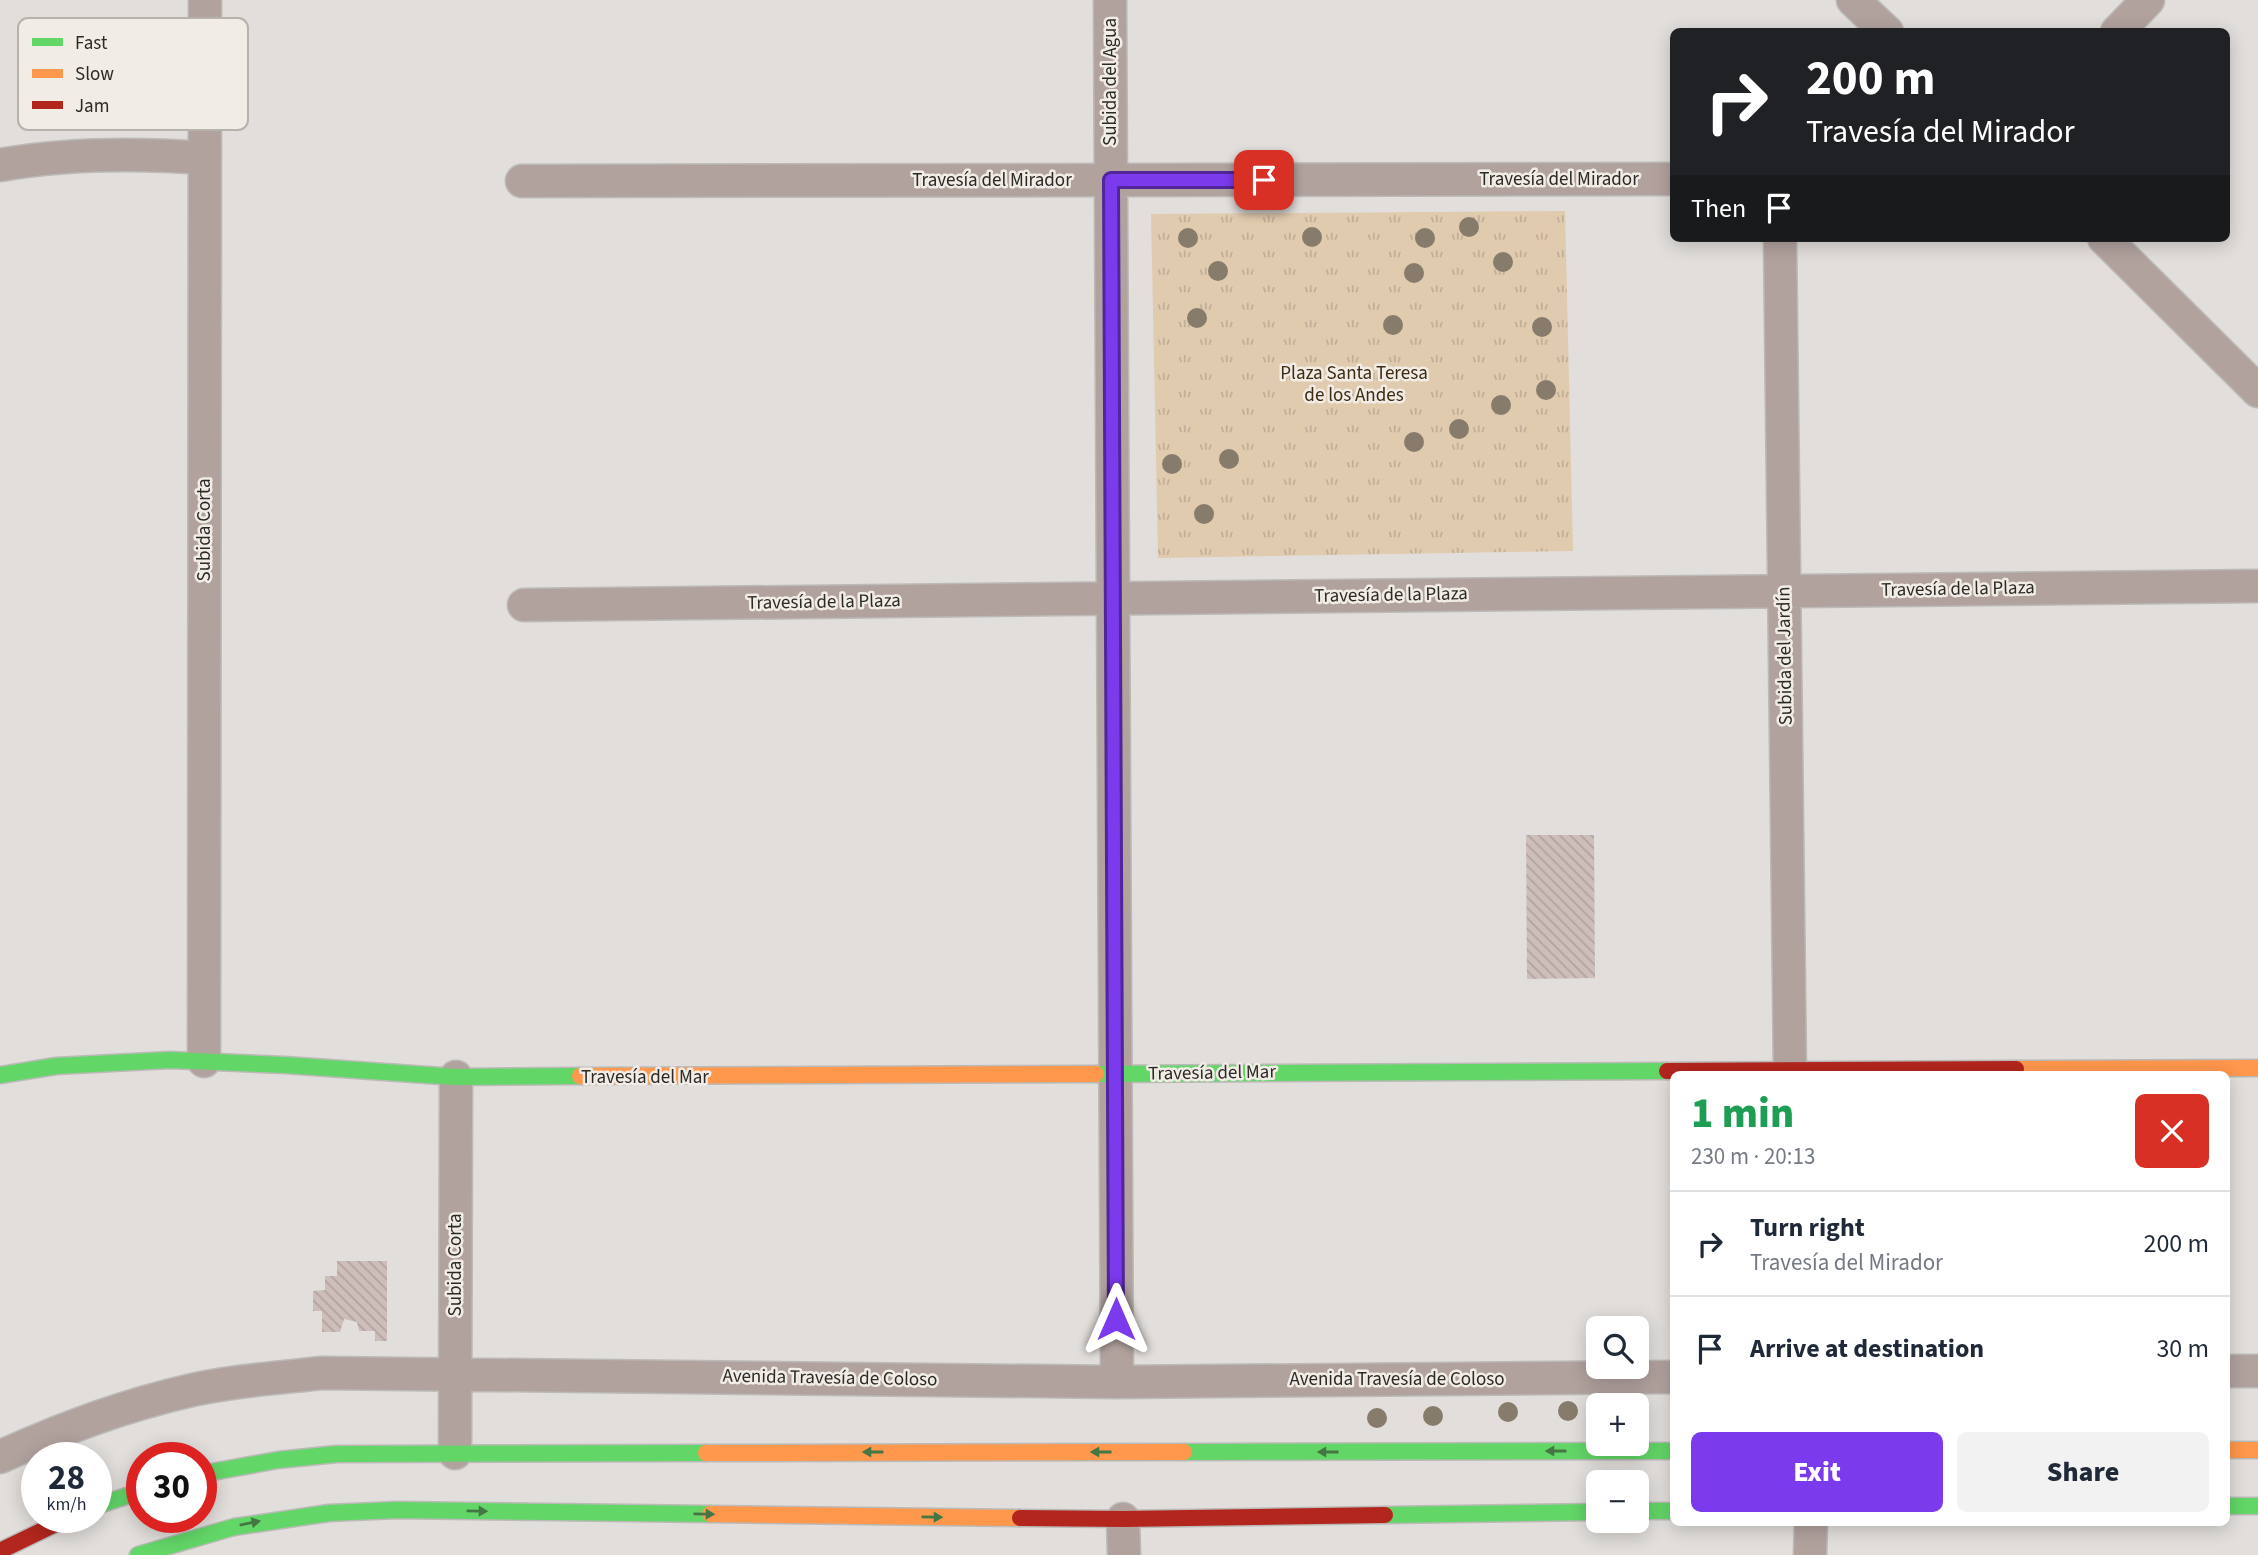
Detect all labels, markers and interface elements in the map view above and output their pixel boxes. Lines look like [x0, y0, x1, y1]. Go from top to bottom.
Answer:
legend [18, 18, 248, 130]
street label: Subida del Agua [1097, 18, 1124, 146]
text: Fast [75, 30, 108, 57]
text: 200 m [1806, 44, 1935, 114]
icon: right [1691, 56, 1782, 147]
text: Slow [75, 61, 114, 88]
text: Jam [75, 93, 109, 120]
text: Travesía del Mirador [1806, 109, 2075, 155]
pin [1234, 150, 1294, 210]
icon: arrive [1245, 161, 1283, 199]
street label: Travesía del Mirador [1479, 166, 1639, 193]
street label: Travesía del Mirador [912, 167, 1072, 194]
icon: arrive [1760, 189, 1798, 227]
text: Then [1691, 190, 1746, 227]
park label: Plaza Santa Teresa de los Andes [1280, 360, 1428, 409]
street label: Subida Corta [191, 479, 218, 581]
street label: Travesía de la Plaza [1881, 574, 2035, 604]
street label: Travesía de la Plaza [1314, 580, 1468, 610]
street label: Subida del Jardín [1770, 586, 1800, 726]
street label: Travesía de la Plaza [747, 587, 901, 617]
street label: Travesía del Mar [1148, 1058, 1277, 1088]
street label: Travesía del Mar [581, 1064, 709, 1091]
text: 1 min [1691, 1084, 1794, 1144]
button: close [2135, 1094, 2209, 1168]
text: 230 m · 20:13 [1691, 1140, 1815, 1173]
text: Turn right [1750, 1209, 1865, 1246]
street label: Subida Corta [442, 1214, 469, 1316]
icon: right [1691, 1225, 1729, 1263]
text: 200 m [2143, 1225, 2209, 1262]
text: Travesía del Mirador [1750, 1246, 1943, 1279]
position arrow [1079, 1282, 1153, 1356]
map controls [1586, 1316, 1649, 1533]
button: search [1586, 1316, 1649, 1379]
icon: arrive [1691, 1330, 1729, 1368]
text: Arrive at destination [1750, 1330, 1984, 1367]
text: 30 m [2156, 1330, 2209, 1367]
street label: Avenida Travesía de Coloso [722, 1363, 938, 1393]
street label: Avenida Travesía de Coloso [1290, 1366, 1504, 1393]
button: + [1586, 1393, 1649, 1456]
button: Exit [1691, 1432, 1943, 1512]
button: Share [1957, 1432, 2209, 1512]
speed limit sign: 30 [126, 1442, 217, 1533]
one-way arrow [1545, 1445, 1567, 1457]
one-way arrow [862, 1446, 884, 1458]
one-way arrow [1090, 1446, 1112, 1458]
one-way arrow [1317, 1446, 1339, 1458]
text: 28 [48, 1453, 85, 1503]
button: − [1586, 1470, 1649, 1533]
text: km/h [47, 1492, 86, 1517]
one-way arrow [466, 1505, 488, 1517]
one-way arrow [694, 1508, 716, 1520]
one-way arrow [921, 1511, 943, 1523]
one-way arrow [239, 1517, 261, 1528]

